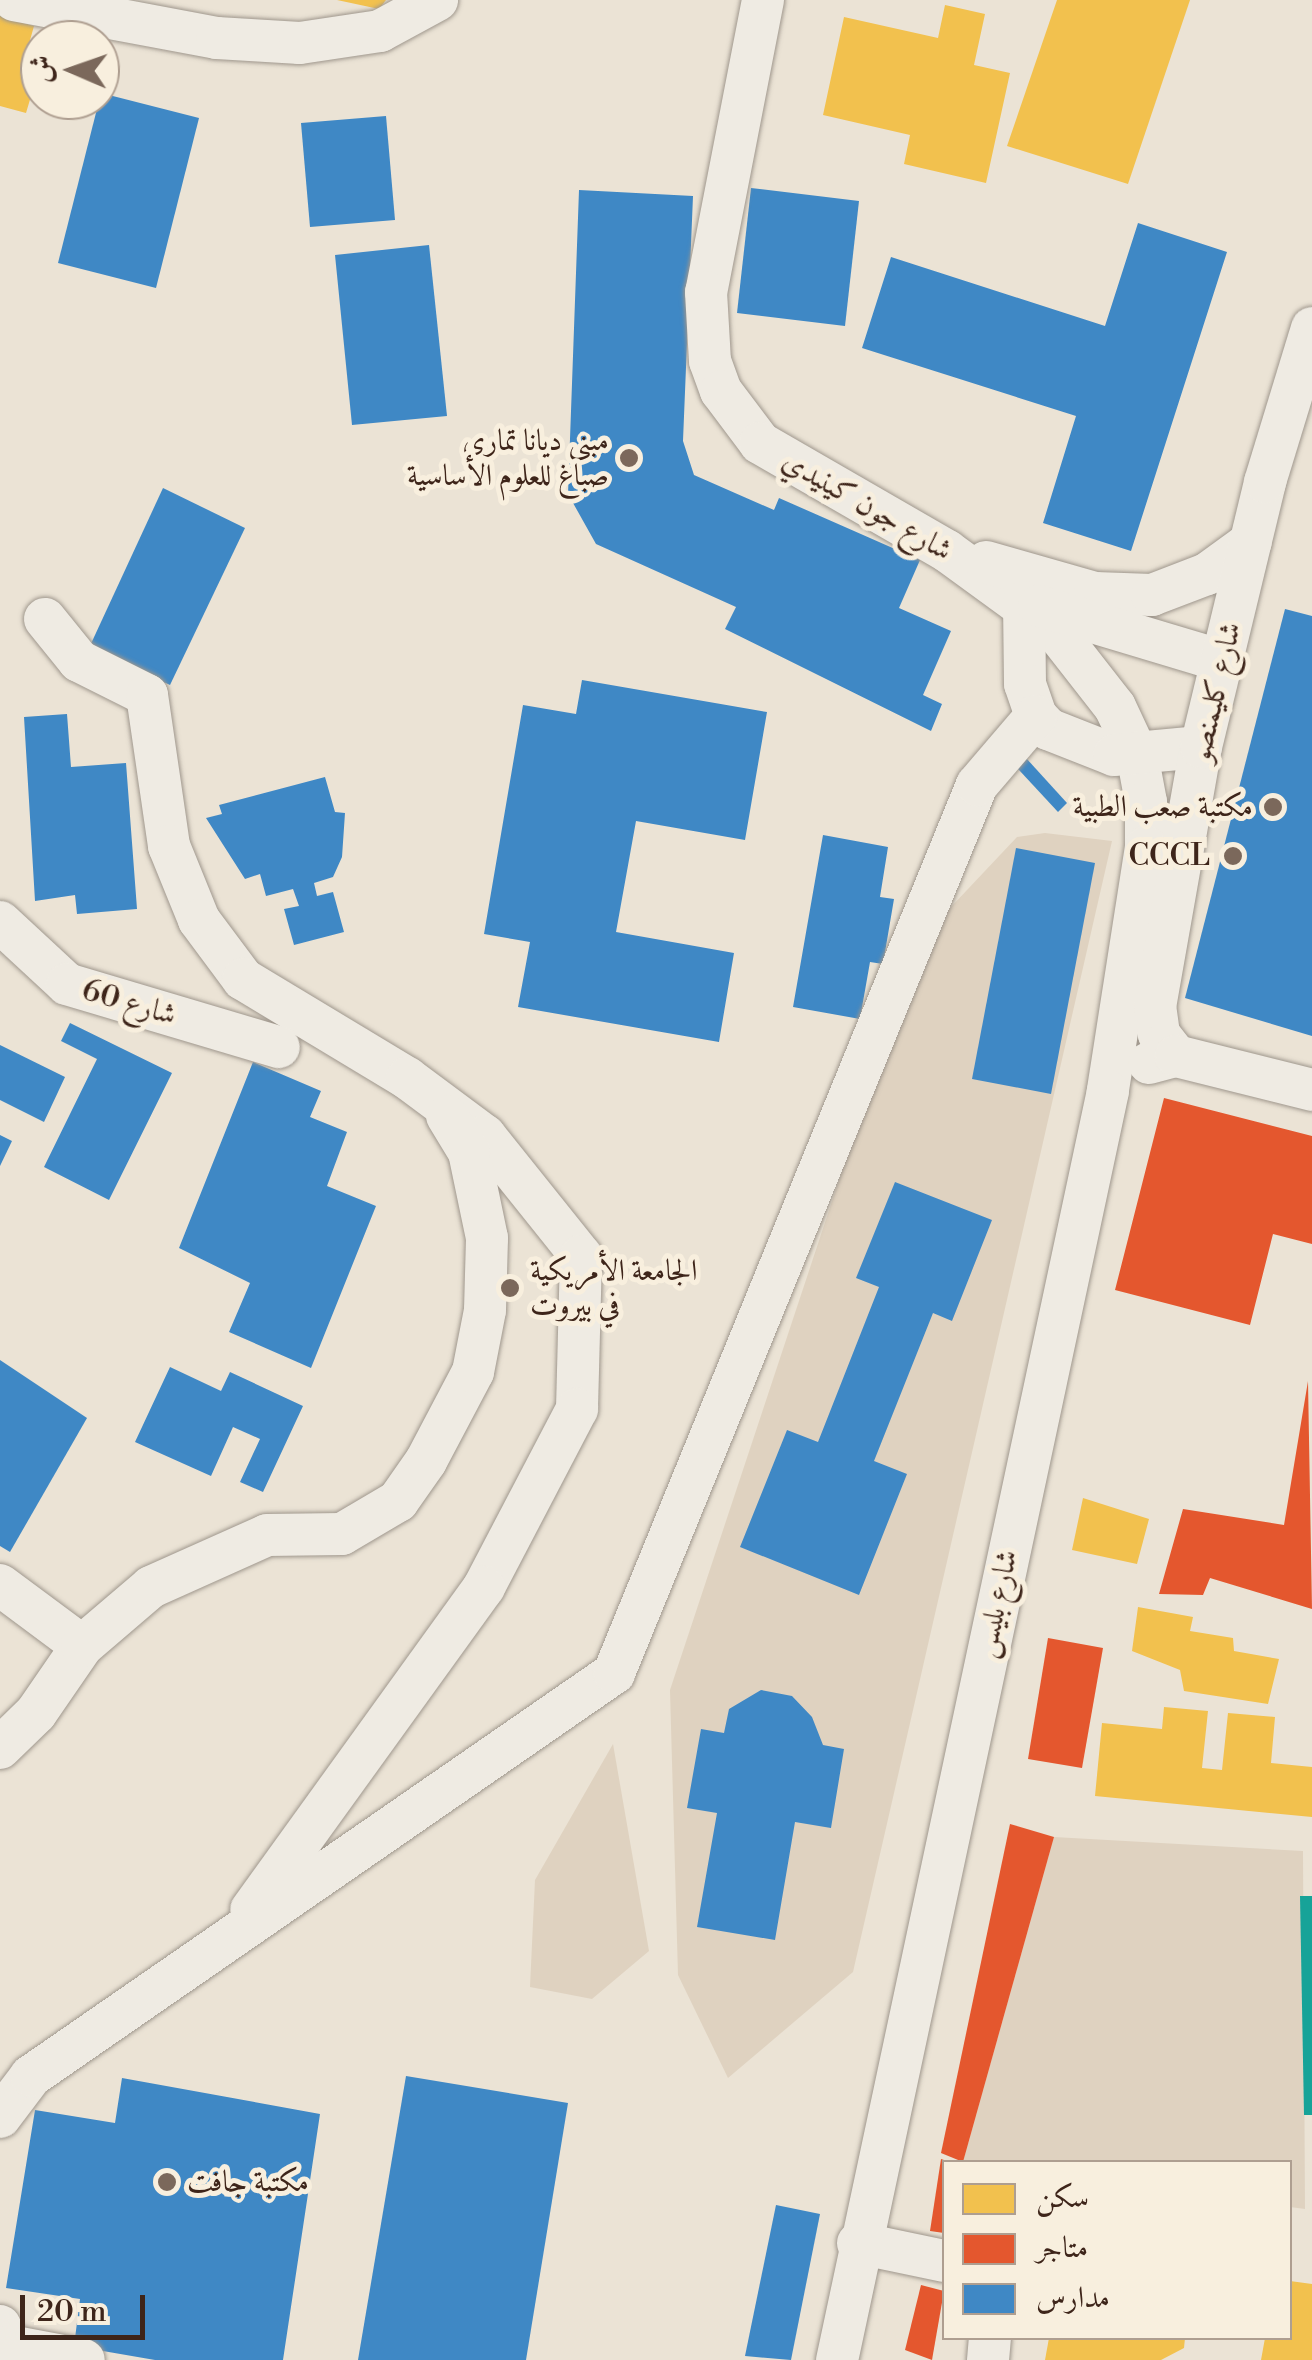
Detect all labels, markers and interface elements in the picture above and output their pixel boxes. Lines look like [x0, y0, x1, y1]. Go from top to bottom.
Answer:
north arrow [20, 20, 120, 120]
text: ش [24, 55, 59, 83]
place label: مبنى ديانا تماري صباغ للعلوم الأساسية [407, 423, 609, 494]
street label: شارع جون كينيدي [776, 443, 958, 569]
marker: مبنى ديانا تماري صباغ للعلوم الأساسية [618, 447, 640, 469]
street label: شارع كليمنصو [1182, 619, 1250, 765]
place label: مكتبة صعب الطبية [1073, 789, 1253, 825]
marker: مكتبة صعب الطبية [1262, 796, 1284, 818]
place label: CCCL [1129, 838, 1210, 874]
marker: CCCL [1220, 843, 1246, 869]
street label: شارع 60 [78, 972, 180, 1034]
place label: الجامعة الأمريكية في بيروت [530, 1253, 698, 1324]
marker: الجامعة الأمريكية في بيروت [499, 1277, 521, 1299]
street label: شارع بليس [968, 1547, 1026, 1661]
legend [942, 2160, 1292, 2340]
place label: مكتبة جافت [187, 2164, 309, 2200]
marker: مكتبة جافت [156, 2171, 178, 2193]
text: سكن [1036, 2179, 1089, 2217]
text: متاجر [1036, 2229, 1088, 2267]
scale bar [25, 2275, 150, 2337]
text: مدارس [1036, 2279, 1110, 2317]
text: 20 m [37, 2293, 106, 2331]

